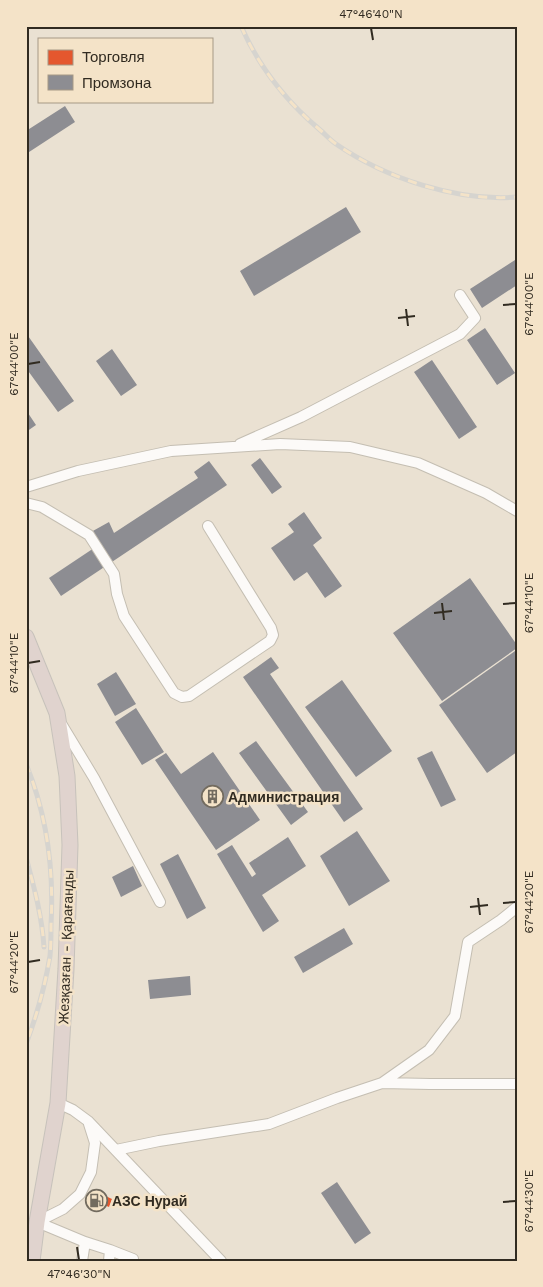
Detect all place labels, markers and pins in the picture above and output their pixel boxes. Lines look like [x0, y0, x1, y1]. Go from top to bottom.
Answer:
building icon: Администрация [200, 785, 224, 809]
place label: Администрация [228, 789, 339, 805]
fuel station icon: АЗС Нурай [84, 1189, 108, 1213]
place label: АЗС Нурай [112, 1193, 187, 1209]

